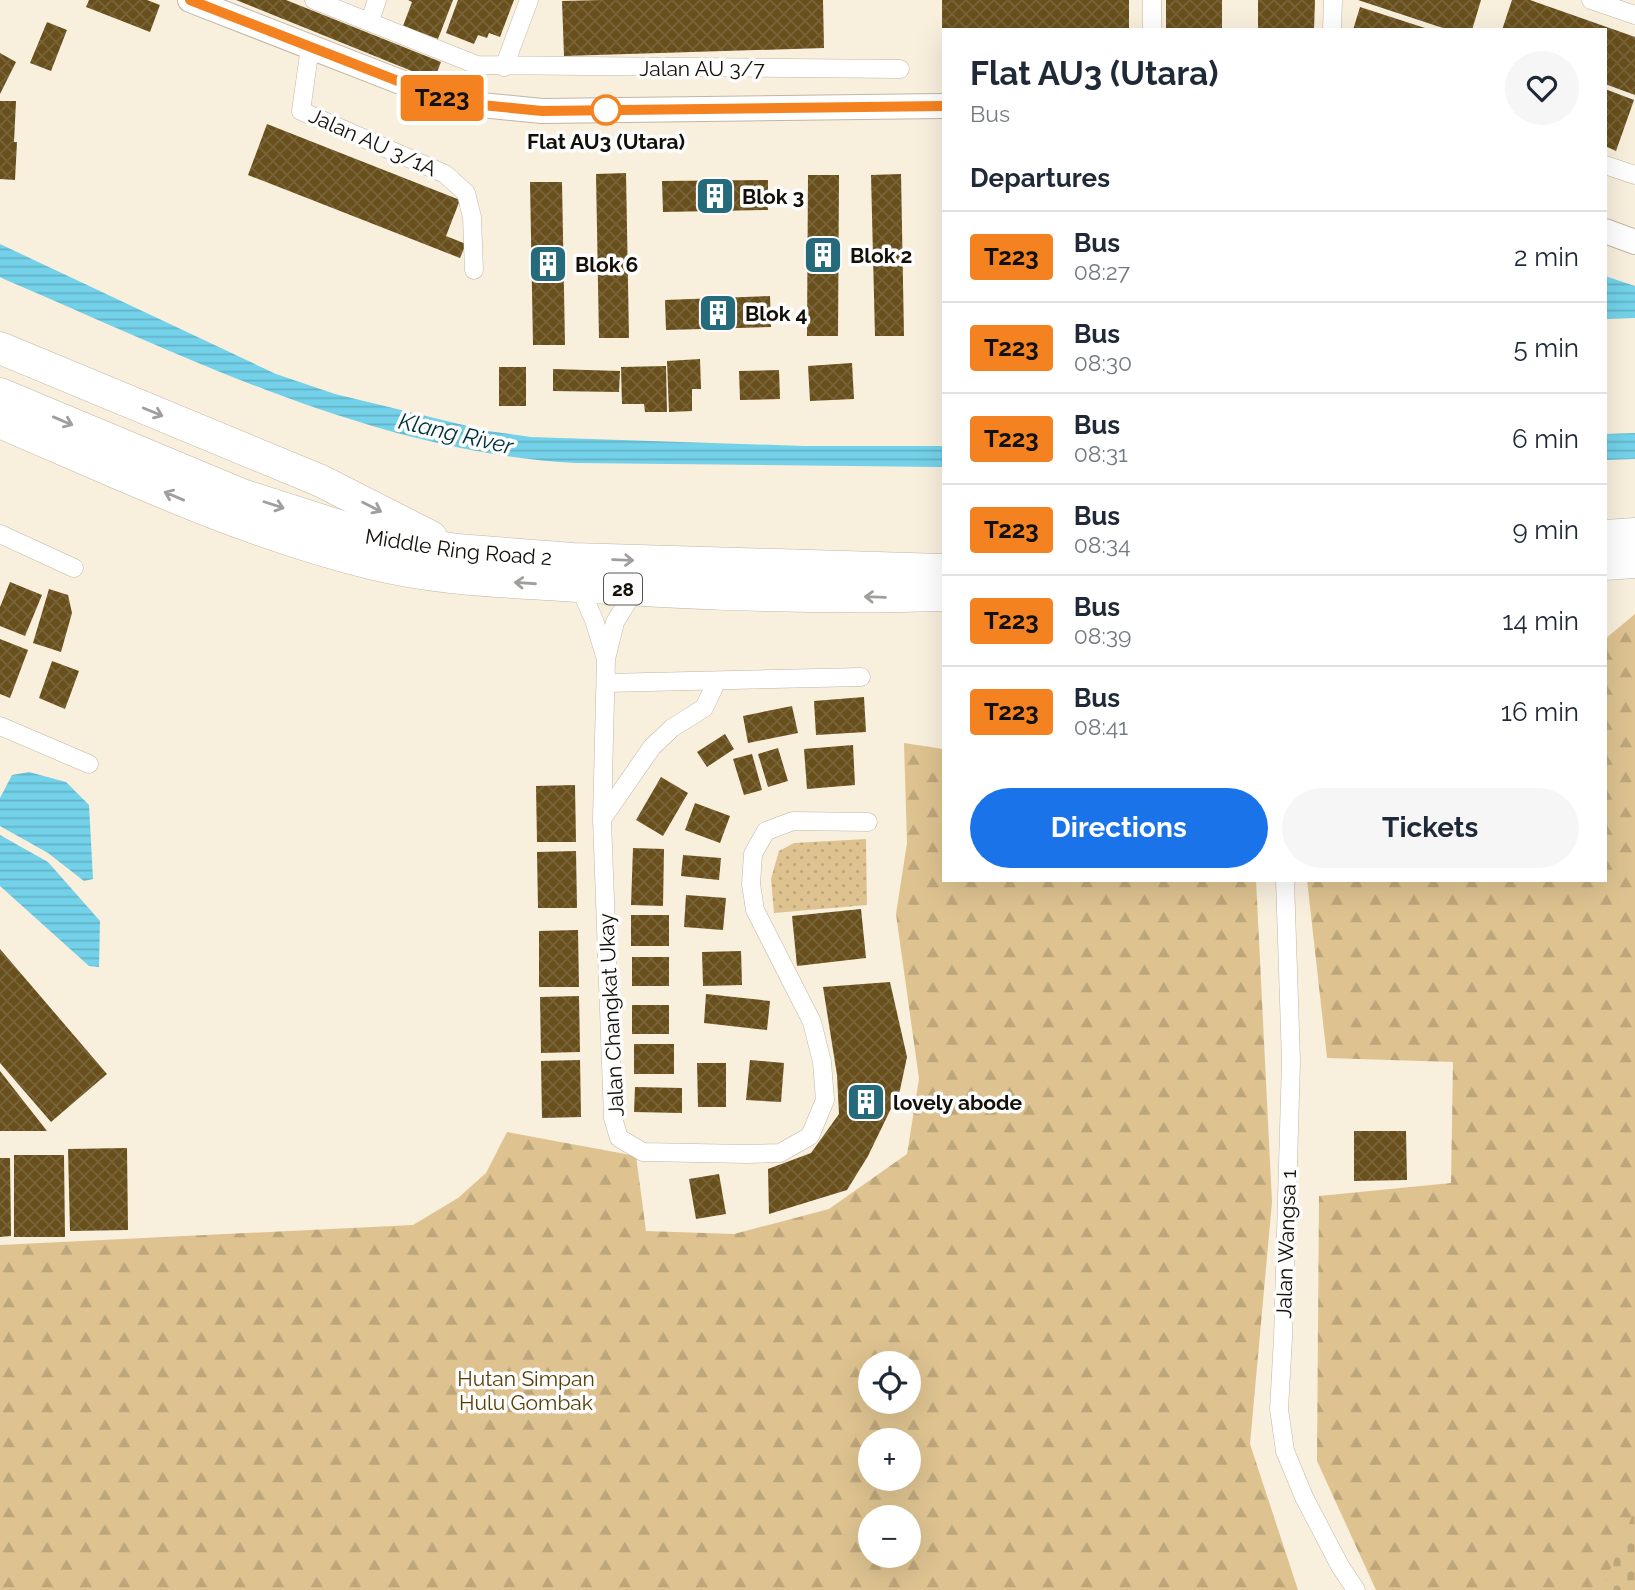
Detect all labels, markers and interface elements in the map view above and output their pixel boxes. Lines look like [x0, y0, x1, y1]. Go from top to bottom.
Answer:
button: heart [1505, 51, 1579, 125]
text: Flat AU3 (Utara) [970, 54, 1218, 93]
street label: Jalan AU 3/7 [639, 56, 765, 81]
line badge: T223 [393, 75, 491, 121]
text: T223 [415, 83, 469, 112]
marker: Flat AU3 (Utara) [591, 95, 621, 125]
text: Bus [970, 100, 1010, 127]
street label: Jalan AU 3/1A [305, 103, 441, 181]
place label: Flat AU3 (Utara) [527, 129, 685, 154]
text: Departures [970, 163, 1110, 193]
building icon: Blok 3 [694, 175, 736, 217]
place label: Blok 3 [742, 184, 804, 209]
text: Bus [1074, 228, 1120, 258]
building icon: Blok 2 [802, 234, 844, 276]
text: T223 [984, 242, 1039, 271]
text: 2 min [1514, 242, 1579, 272]
building icon: Blok 6 [527, 243, 569, 285]
place label: Blok 2 [850, 243, 912, 268]
place label: Blok 6 [575, 252, 638, 277]
text: 08:27 [1074, 258, 1130, 285]
building icon: Blok 4 [697, 292, 739, 334]
place label: Blok 4 [745, 301, 807, 326]
text: Bus [1074, 319, 1120, 349]
text: T223 [984, 333, 1039, 362]
text: 5 min [1513, 333, 1579, 363]
text: 08:30 [1074, 349, 1132, 376]
one-way arrow [142, 407, 164, 420]
water label: Klang River [396, 407, 517, 460]
text: Bus [1074, 410, 1120, 440]
one-way arrow [52, 415, 73, 428]
text: T223 [984, 424, 1039, 453]
text: 6 min [1512, 424, 1579, 454]
text: 08:31 [1074, 440, 1128, 467]
one-way arrow [163, 489, 185, 502]
one-way arrow [262, 500, 284, 513]
one-way arrow [361, 500, 382, 514]
text: Bus [1074, 501, 1120, 531]
text: T223 [984, 515, 1039, 544]
text: 9 min [1512, 515, 1579, 545]
street label: Middle Ring Road 2 [363, 523, 553, 570]
text: 08:34 [1074, 531, 1131, 558]
one-way arrow [611, 554, 634, 567]
road number: 28 [604, 574, 642, 604]
one-way arrow [514, 576, 537, 589]
one-way arrow [864, 590, 887, 603]
text: Bus [1074, 592, 1120, 622]
text: T223 [984, 606, 1039, 635]
text: 14 min [1502, 606, 1579, 636]
text: 08:39 [1074, 622, 1131, 649]
text: Bus [1074, 683, 1120, 713]
text: T223 [984, 697, 1039, 726]
text: 16 min [1501, 697, 1579, 727]
text: 08:41 [1074, 713, 1128, 740]
button: Directions [970, 788, 1268, 868]
button: Tickets [1282, 788, 1579, 868]
street label: Jalan Changkat Ukay [593, 913, 629, 1117]
building icon: lovely abode [845, 1081, 887, 1123]
place label: lovely abode [893, 1090, 1023, 1115]
street label: Jalan Wangsa 1 [1271, 1169, 1301, 1319]
map controls [858, 1351, 921, 1568]
button: locate [858, 1351, 921, 1414]
park label: Hutan Simpan Hulu Gombak [457, 1366, 595, 1415]
button: + [858, 1428, 921, 1491]
button: − [858, 1505, 921, 1568]

